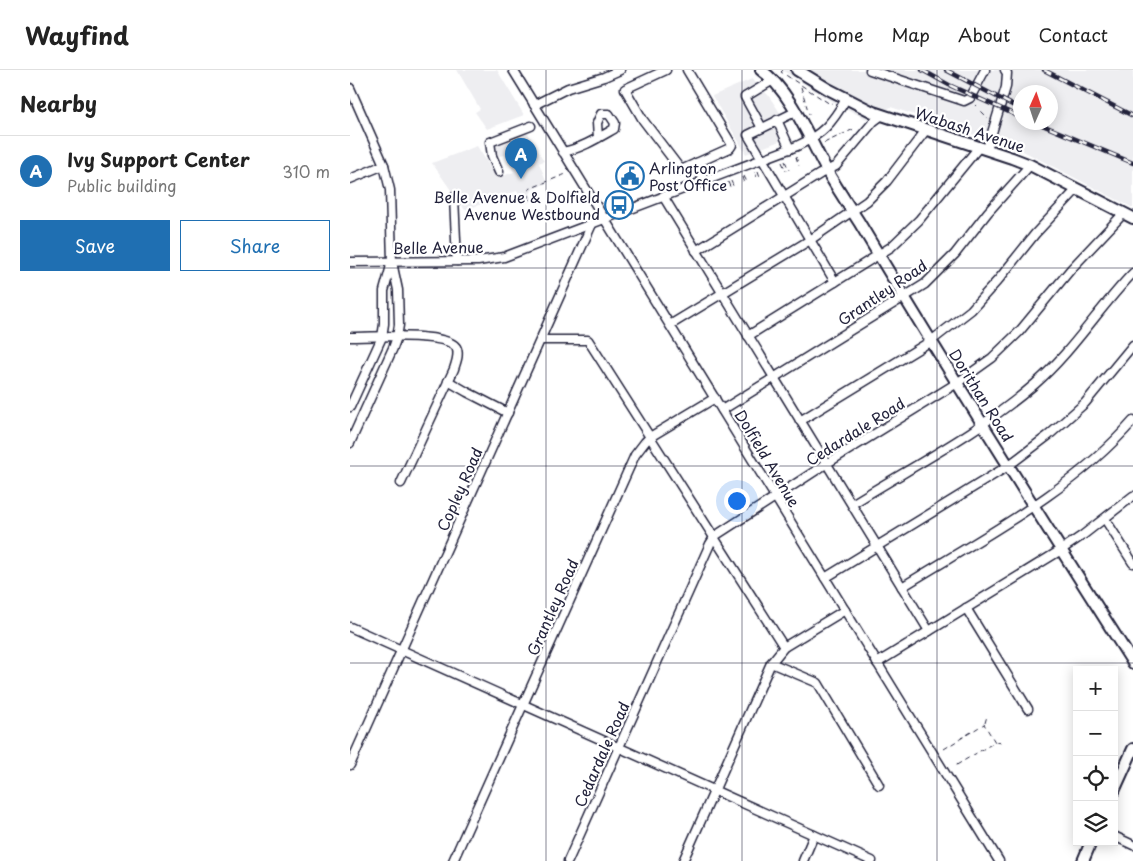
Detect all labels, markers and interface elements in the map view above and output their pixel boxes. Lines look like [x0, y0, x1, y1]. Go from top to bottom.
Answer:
text: Wayfind [25, 17, 129, 53]
text: Home [813, 21, 863, 48]
text: Map [891, 21, 930, 48]
text: About [958, 21, 1010, 48]
text: Contact [1038, 21, 1108, 48]
north arrow [1013, 85, 1058, 130]
text: Nearby [20, 87, 97, 119]
street label: Wabash Avenue [912, 100, 1028, 158]
pin: A [505, 138, 537, 179]
text: Ivy Support Center [67, 145, 250, 173]
place label: Arlington Post Office [649, 156, 727, 196]
text: A [30, 159, 42, 183]
text: 310 m [282, 159, 330, 183]
public building icon: Arlington Post Office [615, 161, 645, 191]
text: Public building [67, 173, 177, 197]
place label: Belle Avenue & Dolfield Avenue Westbound [433, 185, 600, 225]
bus stop icon: Belle Avenue & Dolfield Avenue Westbound [604, 190, 634, 220]
button: Save [20, 220, 170, 271]
button: Share [180, 220, 330, 271]
street label: Belle Avenue [392, 235, 484, 259]
street label: Grantley Road [833, 253, 931, 331]
street label: Dorithan Road [944, 344, 1020, 446]
street label: Cedardale Road [801, 391, 909, 471]
street label: Dolfield Avenue [730, 405, 806, 511]
street label: Copley Road [430, 443, 488, 535]
your location [724, 488, 750, 514]
street label: Grantley Road [520, 555, 584, 659]
map controls [1073, 666, 1118, 846]
button: + [1073, 666, 1118, 711]
street label: Cedardale Road [567, 698, 635, 810]
button: − [1073, 711, 1118, 756]
button: locate [1073, 756, 1118, 801]
button: layers [1073, 801, 1118, 846]

